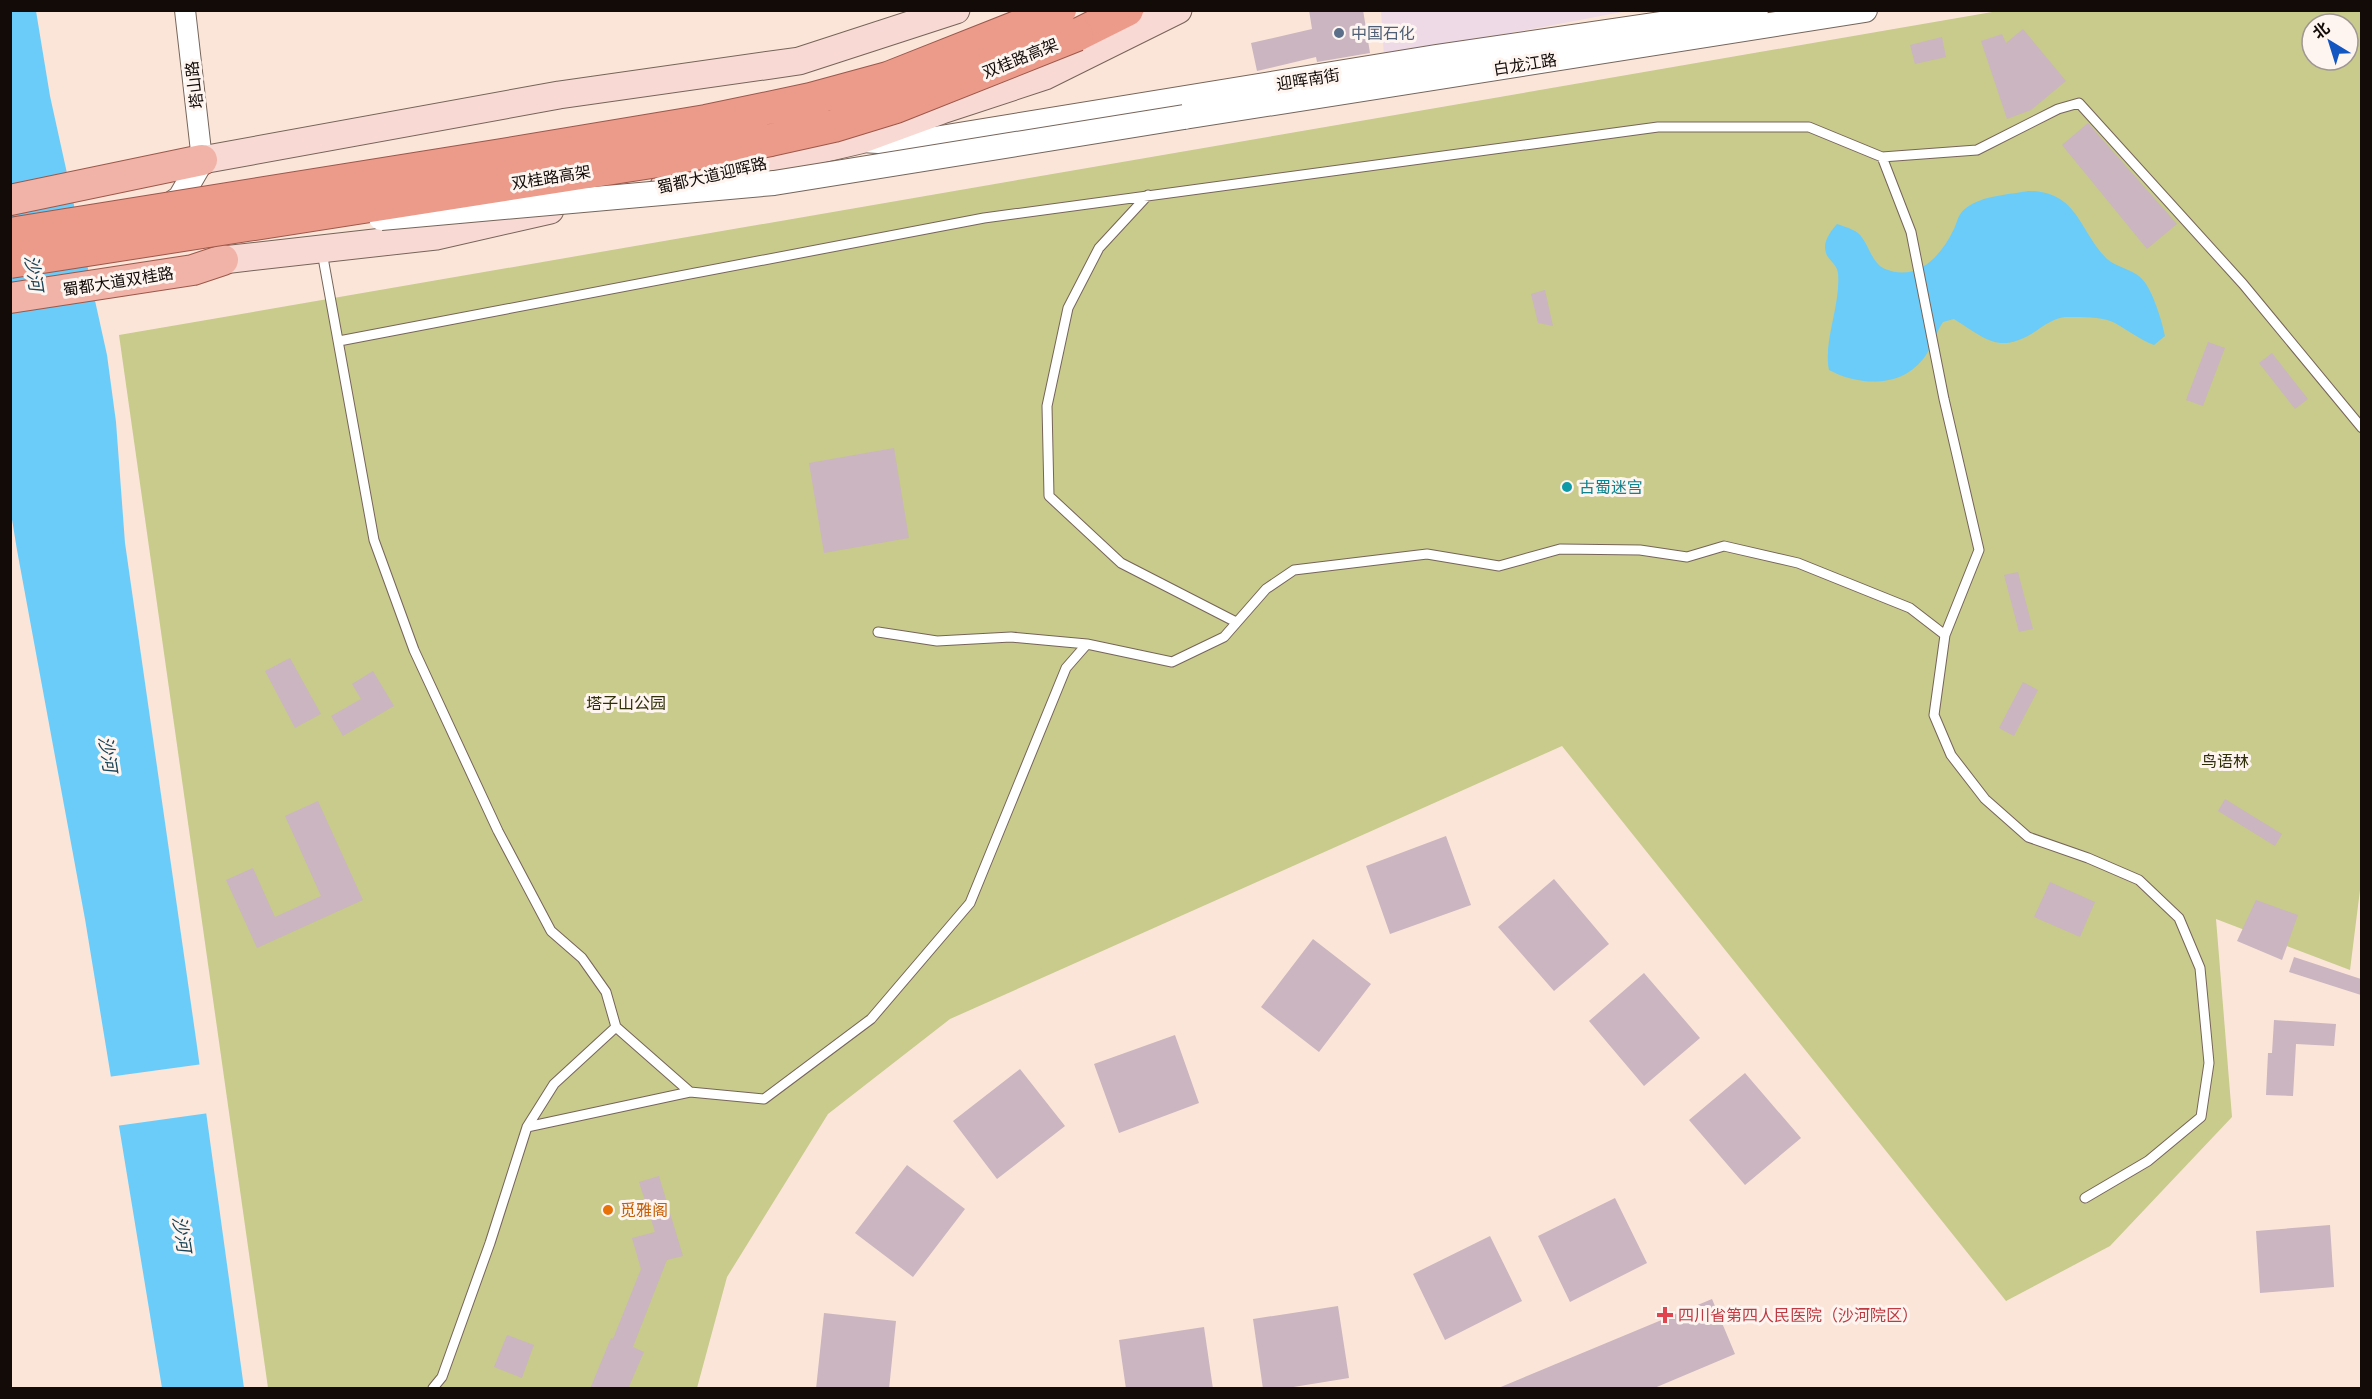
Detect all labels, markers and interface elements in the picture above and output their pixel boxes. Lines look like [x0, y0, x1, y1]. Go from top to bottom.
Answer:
north arrow [2300, 12, 2360, 72]
text: 北 [2308, 17, 2333, 43]
place label: 中国石化 [1351, 23, 1415, 43]
marker: 中国石化 [1332, 26, 1346, 40]
street label: 双桂路高架 [979, 34, 1061, 82]
street label: 白龙江路 [1492, 49, 1558, 79]
street label: 塔山路 [181, 60, 207, 110]
street label: 迎晖南街 [1275, 64, 1341, 94]
street label: 蜀都大道迎晖路 [655, 153, 769, 197]
street label: 双桂路高架 [510, 161, 592, 193]
water label: 沙河 [20, 253, 49, 296]
street label: 蜀都大道双桂路 [61, 262, 175, 300]
place label: 古蜀迷宫 [1579, 477, 1643, 497]
marker: 古蜀迷宫 [1560, 480, 1574, 494]
park label: 塔子山公园 [586, 693, 666, 713]
water label: 沙河 [94, 734, 123, 777]
park label: 鸟语林 [2201, 751, 2249, 771]
place label: 觅雅阁 [620, 1200, 668, 1220]
marker: 觅雅阁 [601, 1203, 615, 1217]
water label: 沙河 [168, 1214, 197, 1257]
place label: 四川省第四人民医院（沙河院区） [1678, 1305, 1918, 1325]
marker: 四川省第四人民医院（沙河院区） [1656, 1306, 1674, 1324]

